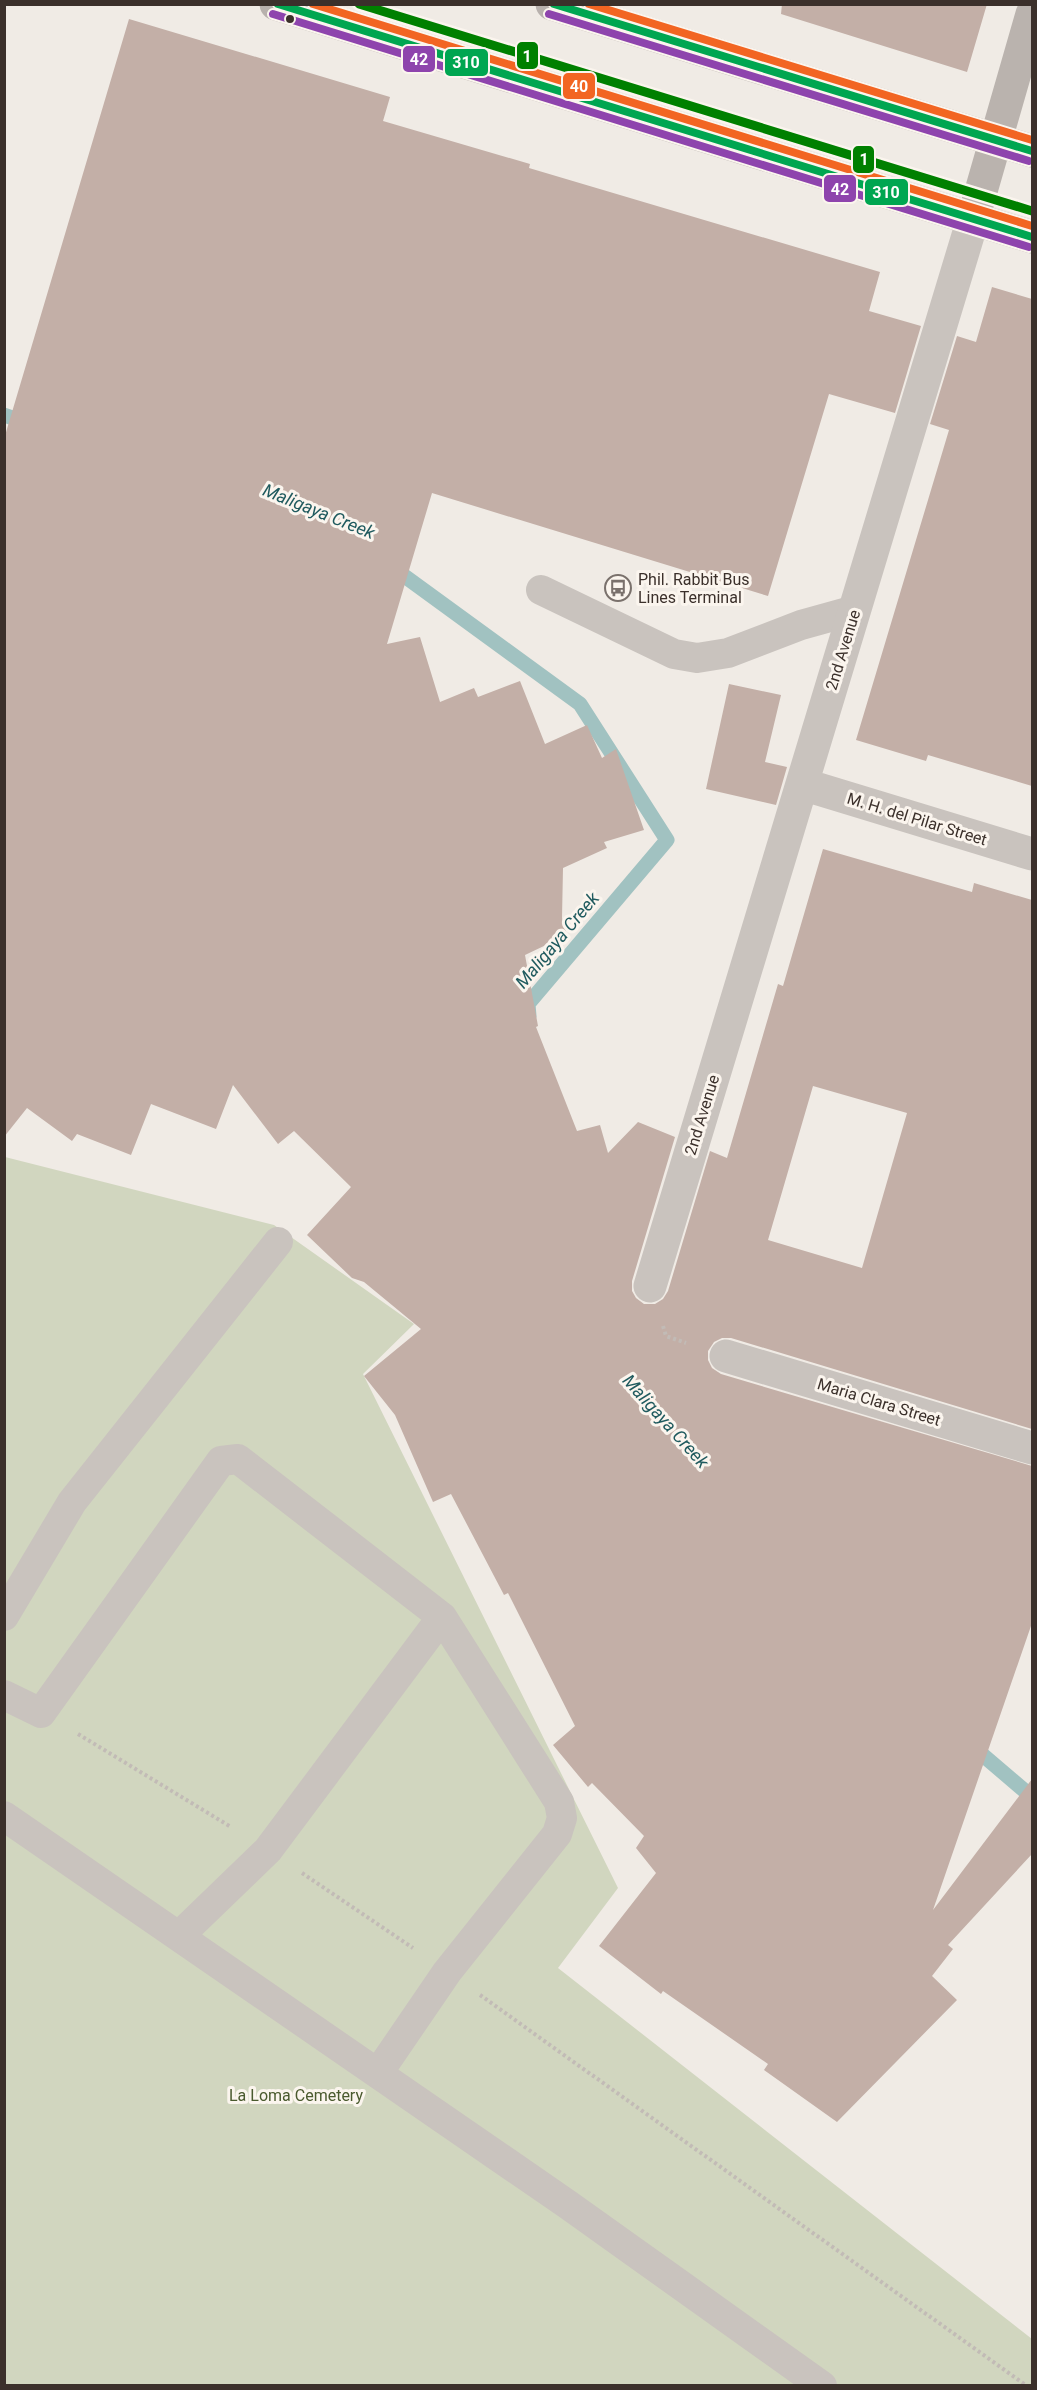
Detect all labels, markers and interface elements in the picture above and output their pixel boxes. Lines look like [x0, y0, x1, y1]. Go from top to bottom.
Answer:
unlabelled marker [284, 13, 296, 25]
line badge: 1 [516, 41, 539, 70]
line badge: 42 [402, 45, 436, 73]
text: 1 [522, 47, 532, 66]
line badge: 310 [444, 48, 489, 77]
text: 42 [410, 50, 428, 69]
text: 310 [452, 53, 480, 72]
line badge: 40 [562, 72, 596, 100]
text: 40 [570, 77, 588, 96]
line badge: 1 [852, 145, 875, 174]
text: 1 [859, 150, 869, 169]
line badge: 42 [823, 174, 857, 203]
line badge: 310 [864, 178, 909, 206]
text: 42 [831, 180, 849, 199]
text: 310 [872, 183, 900, 202]
water label: Maligaya Creek [260, 479, 379, 543]
place label: Phil. Rabbit Bus Lines Terminal [638, 570, 750, 607]
bus stop icon: Phil. Rabbit Bus Lines Terminal [603, 573, 633, 603]
street label: 2nd Avenue [822, 607, 864, 693]
street label: M. H. del Pilar Street [845, 789, 989, 849]
water label: Maligaya Creek [511, 887, 604, 992]
street label: 2nd Avenue [681, 1072, 723, 1158]
water label: Maligaya Creek [618, 1370, 714, 1473]
street label: Maria Clara Street [815, 1374, 943, 1430]
park label: La Loma Cemetery [229, 2086, 363, 2105]

